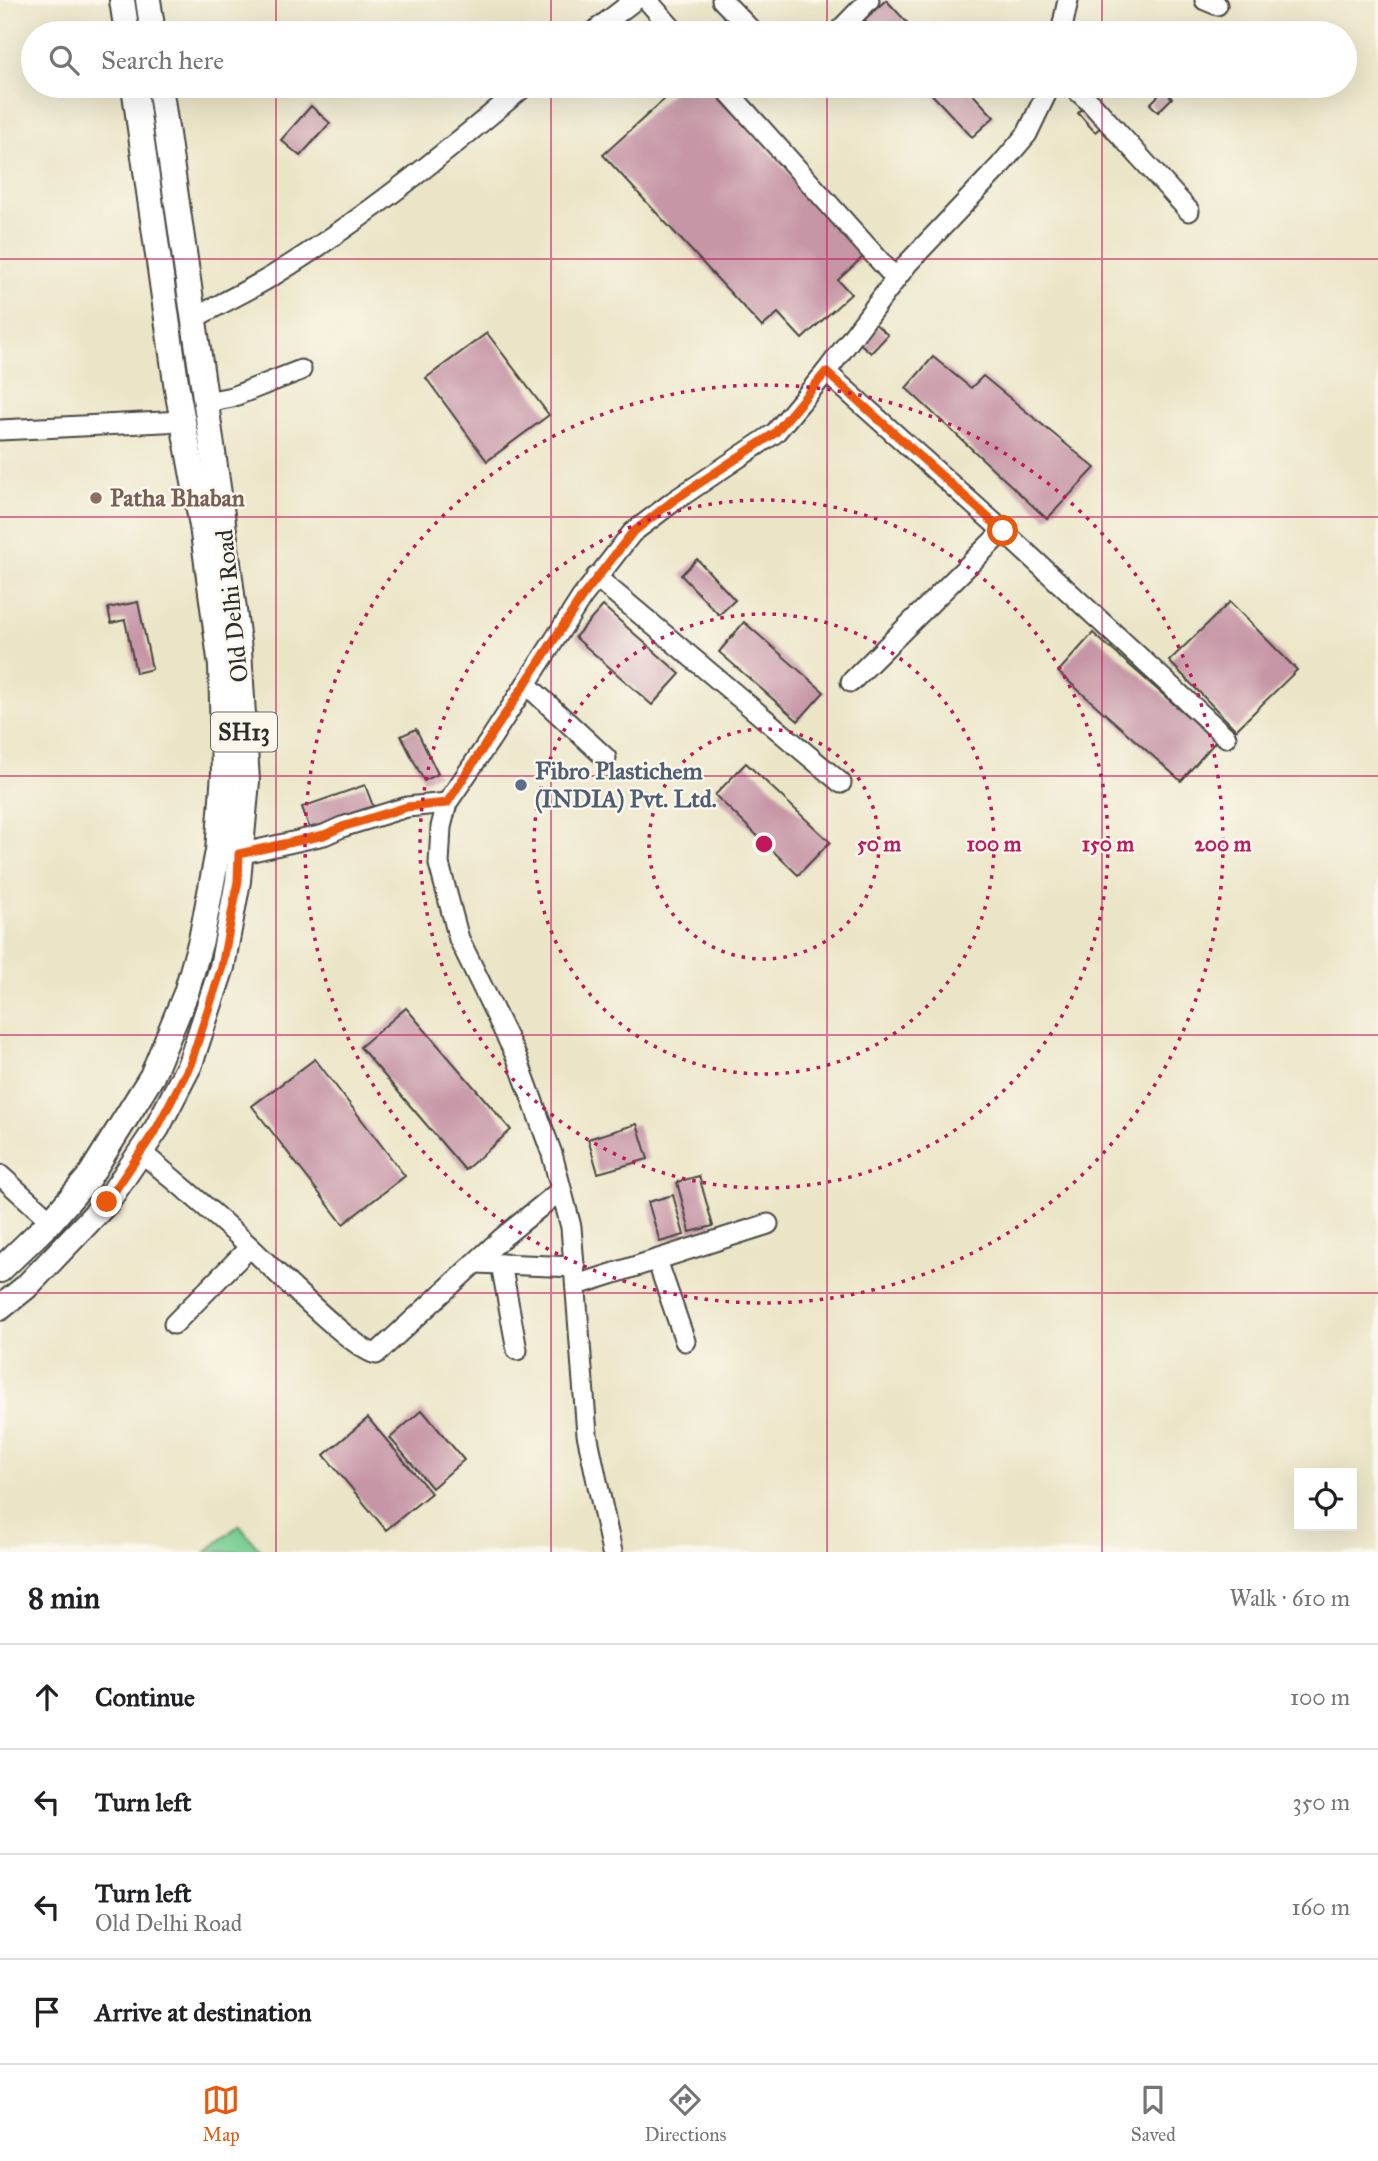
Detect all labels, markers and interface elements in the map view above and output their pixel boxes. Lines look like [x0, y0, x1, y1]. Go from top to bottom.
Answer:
search box [21, 21, 1357, 98]
icon: search [45, 41, 83, 79]
text: Search here [101, 44, 224, 76]
place label: Patha Bhaban [110, 483, 245, 513]
marker: Patha Bhaban [88, 490, 104, 506]
route start [987, 515, 1018, 546]
street label: Old Delhi Road [209, 528, 255, 684]
road number: SH13 [211, 712, 277, 752]
place label: Fibro Plastichem (INDIA) Pvt. Ltd. [535, 756, 717, 814]
marker: Fibro Plastichem (INDIA) Pvt. Ltd. [513, 777, 529, 793]
text: 50 m [857, 831, 901, 857]
text: 100 m [967, 831, 1022, 857]
text: 150 m [1082, 831, 1134, 857]
text: 200 m [1195, 831, 1252, 857]
centre of rings [752, 832, 776, 856]
route end [91, 1186, 122, 1217]
map controls [1294, 1468, 1357, 1531]
button: locate [1294, 1468, 1357, 1531]
text: 8 min [28, 1580, 100, 1616]
text: Walk · 610 m [1229, 1584, 1350, 1612]
icon: ahead [28, 1678, 66, 1716]
text: Continue [95, 1681, 195, 1713]
text: 100 m [1290, 1683, 1350, 1711]
icon: left [28, 1783, 66, 1821]
text: Turn left [95, 1786, 191, 1818]
text: 350 m [1292, 1788, 1350, 1816]
text: Turn left [95, 1877, 191, 1909]
icon: left [28, 1888, 66, 1926]
text: 160 m [1292, 1893, 1350, 1921]
text: Old Delhi Road [95, 1909, 242, 1937]
icon: arrive [28, 1993, 66, 2031]
text: Arrive at destination [95, 1996, 312, 2028]
tab: Map [202, 2081, 240, 2146]
tab: Directions [644, 2081, 726, 2146]
tab: Saved [1131, 2081, 1176, 2146]

